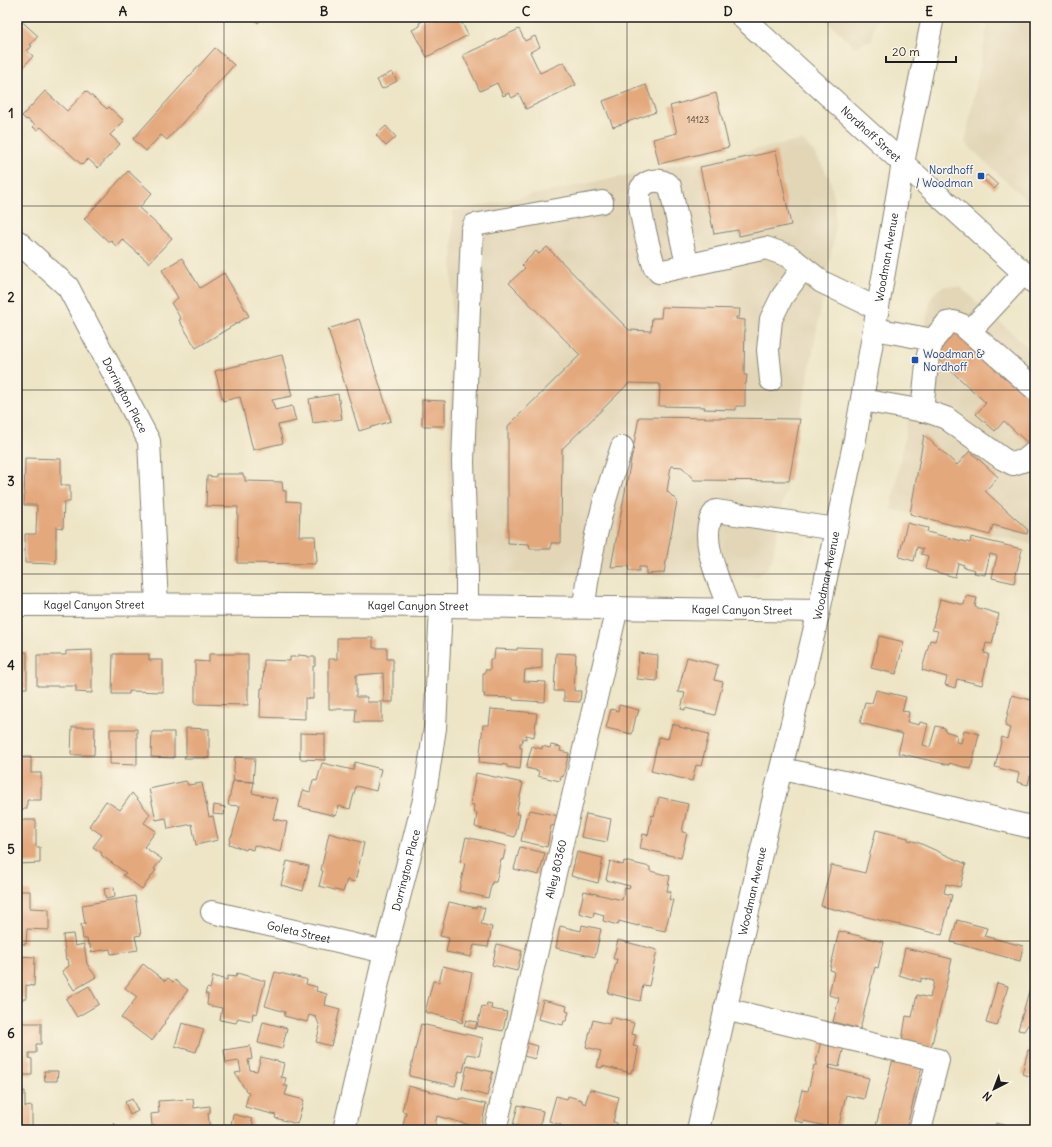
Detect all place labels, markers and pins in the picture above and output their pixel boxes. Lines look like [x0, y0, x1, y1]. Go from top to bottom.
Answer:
place label: Nordhoff / Woodman [916, 163, 973, 190]
marker: Nordhoff / Woodman [976, 171, 986, 181]
place label: Woodman & Nordhoff [923, 347, 985, 374]
marker: Woodman & Nordhoff [910, 355, 920, 365]

